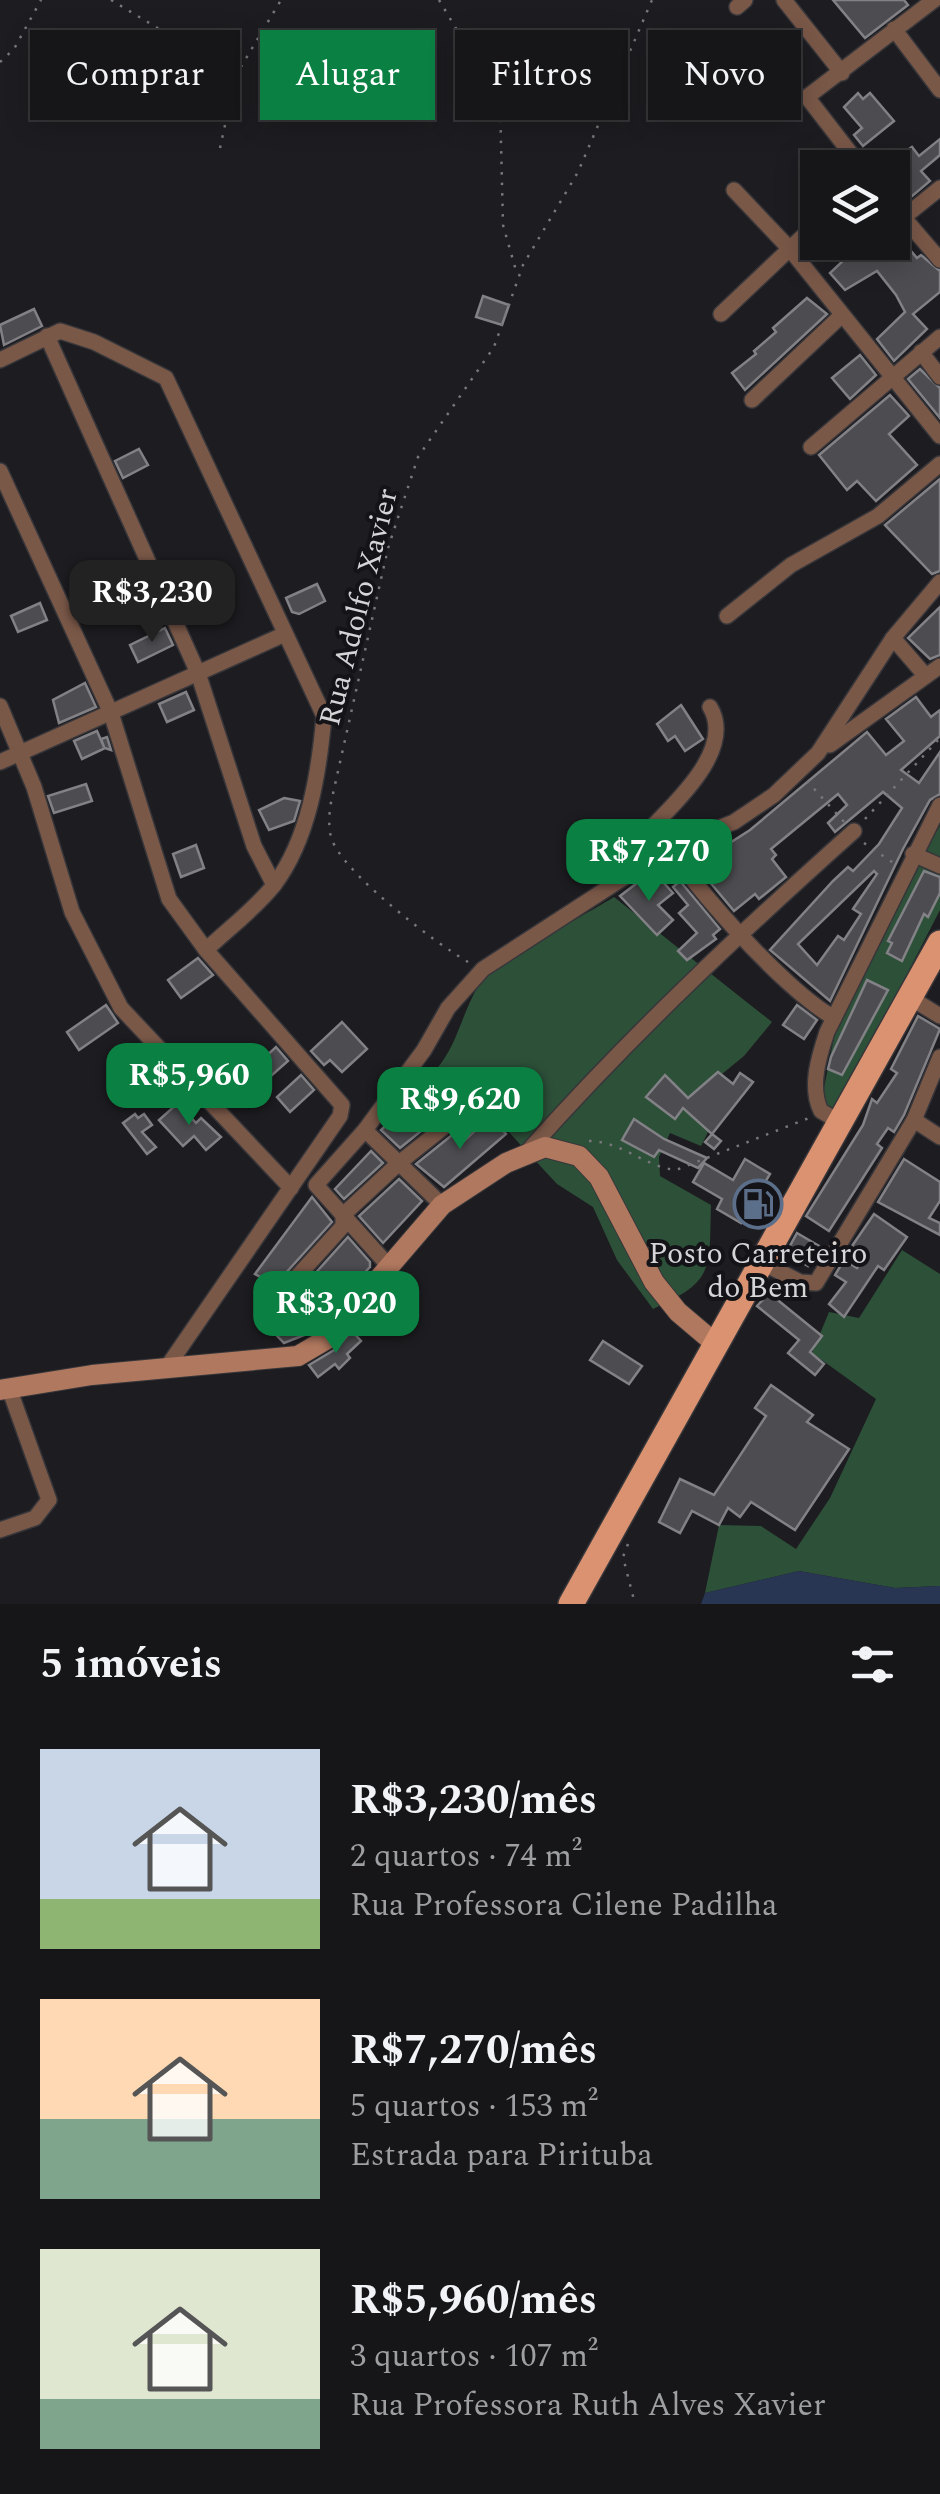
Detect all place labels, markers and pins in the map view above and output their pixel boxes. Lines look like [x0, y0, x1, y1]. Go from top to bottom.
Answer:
pin: R$3,230 [60, 560, 244, 645]
pin: R$7,270 [557, 819, 741, 904]
pin: R$5,960 [97, 1043, 281, 1128]
pin: R$9,620 [368, 1067, 552, 1152]
fuel station icon: Posto Carreteiro do Bem [732, 1178, 784, 1230]
place label: Posto Carreteiro do Bem [648, 1231, 868, 1311]
pin: R$3,020 [244, 1271, 428, 1356]

